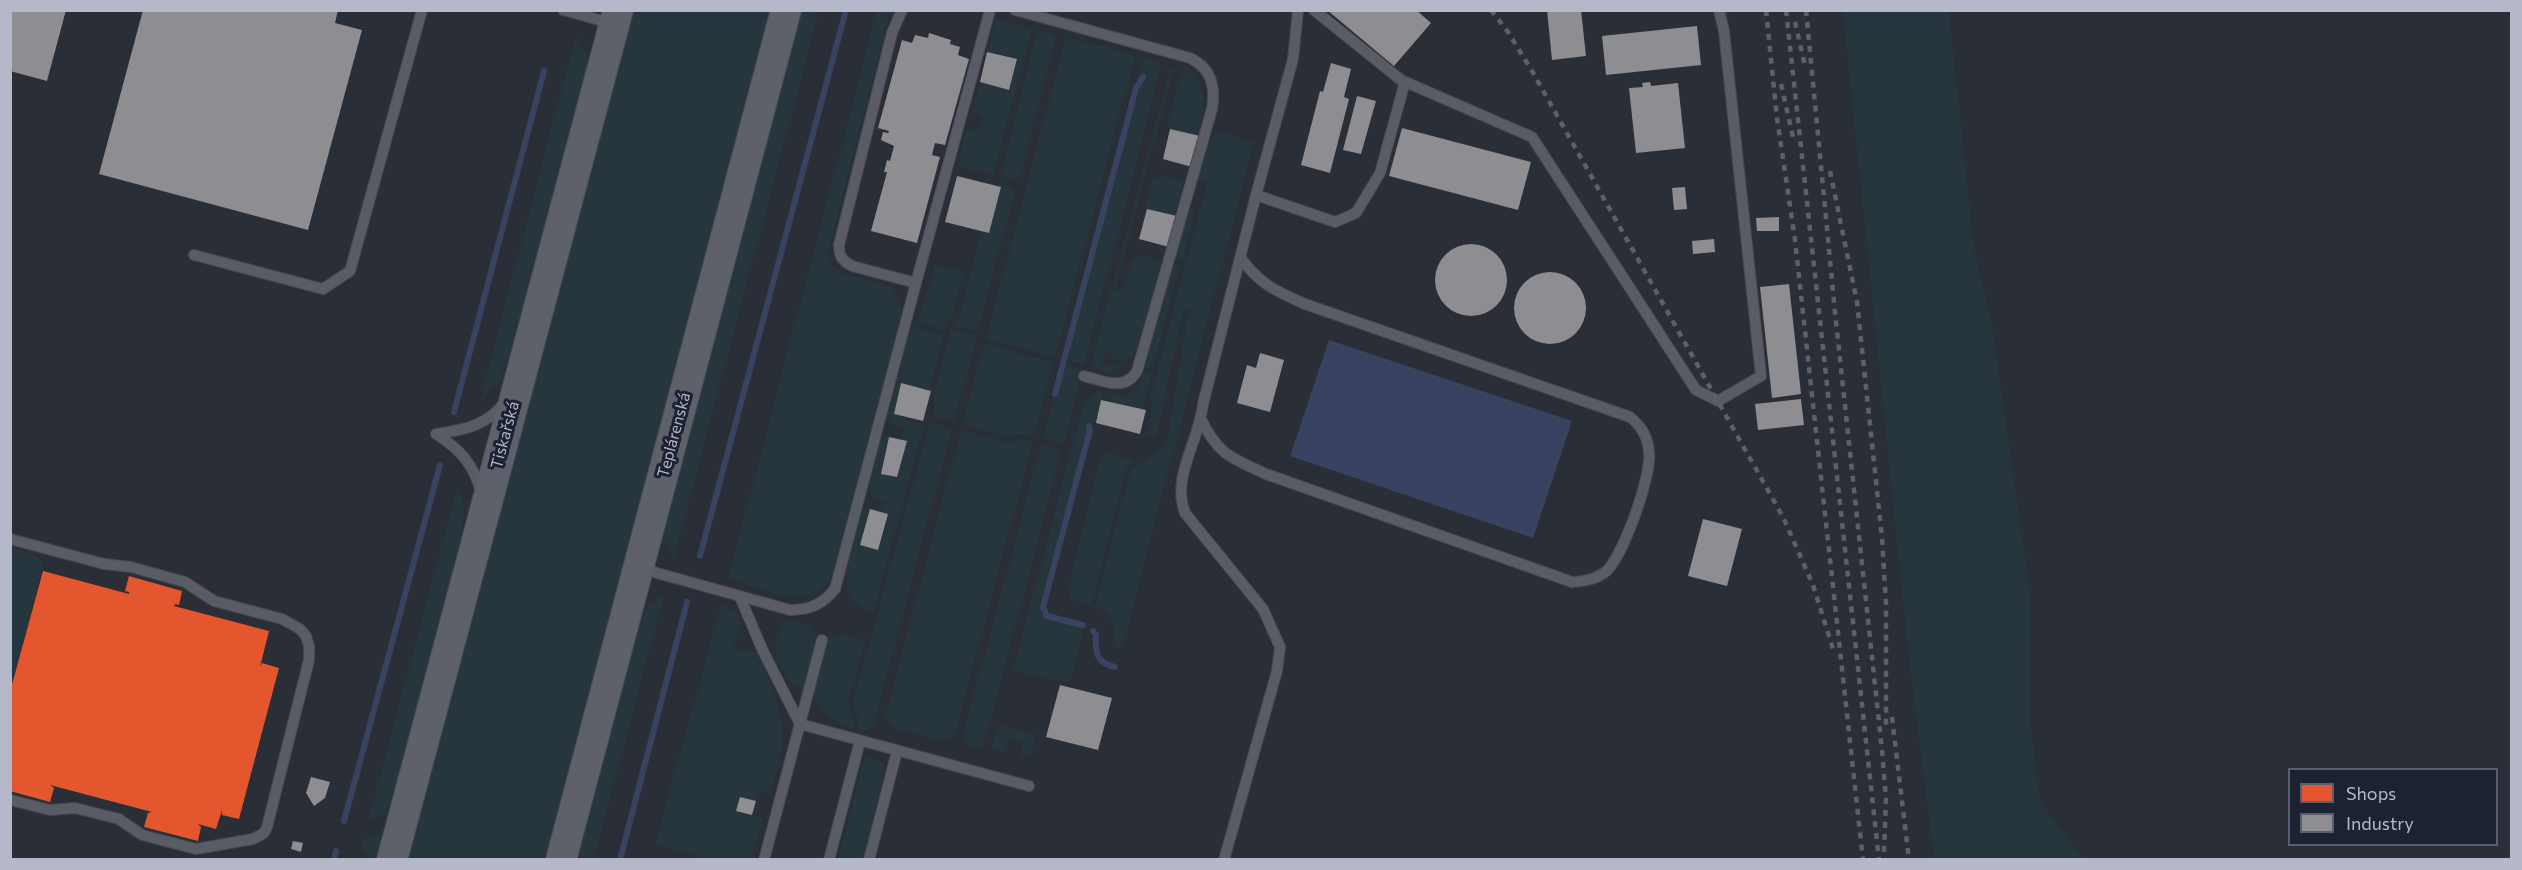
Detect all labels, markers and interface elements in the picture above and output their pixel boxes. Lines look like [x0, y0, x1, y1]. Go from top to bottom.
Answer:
street label: Teplárenská [653, 390, 695, 480]
street label: Tiskařská [487, 399, 523, 471]
legend [2288, 768, 2498, 846]
text: Shops [2346, 782, 2396, 804]
text: Industry [2346, 812, 2414, 834]

